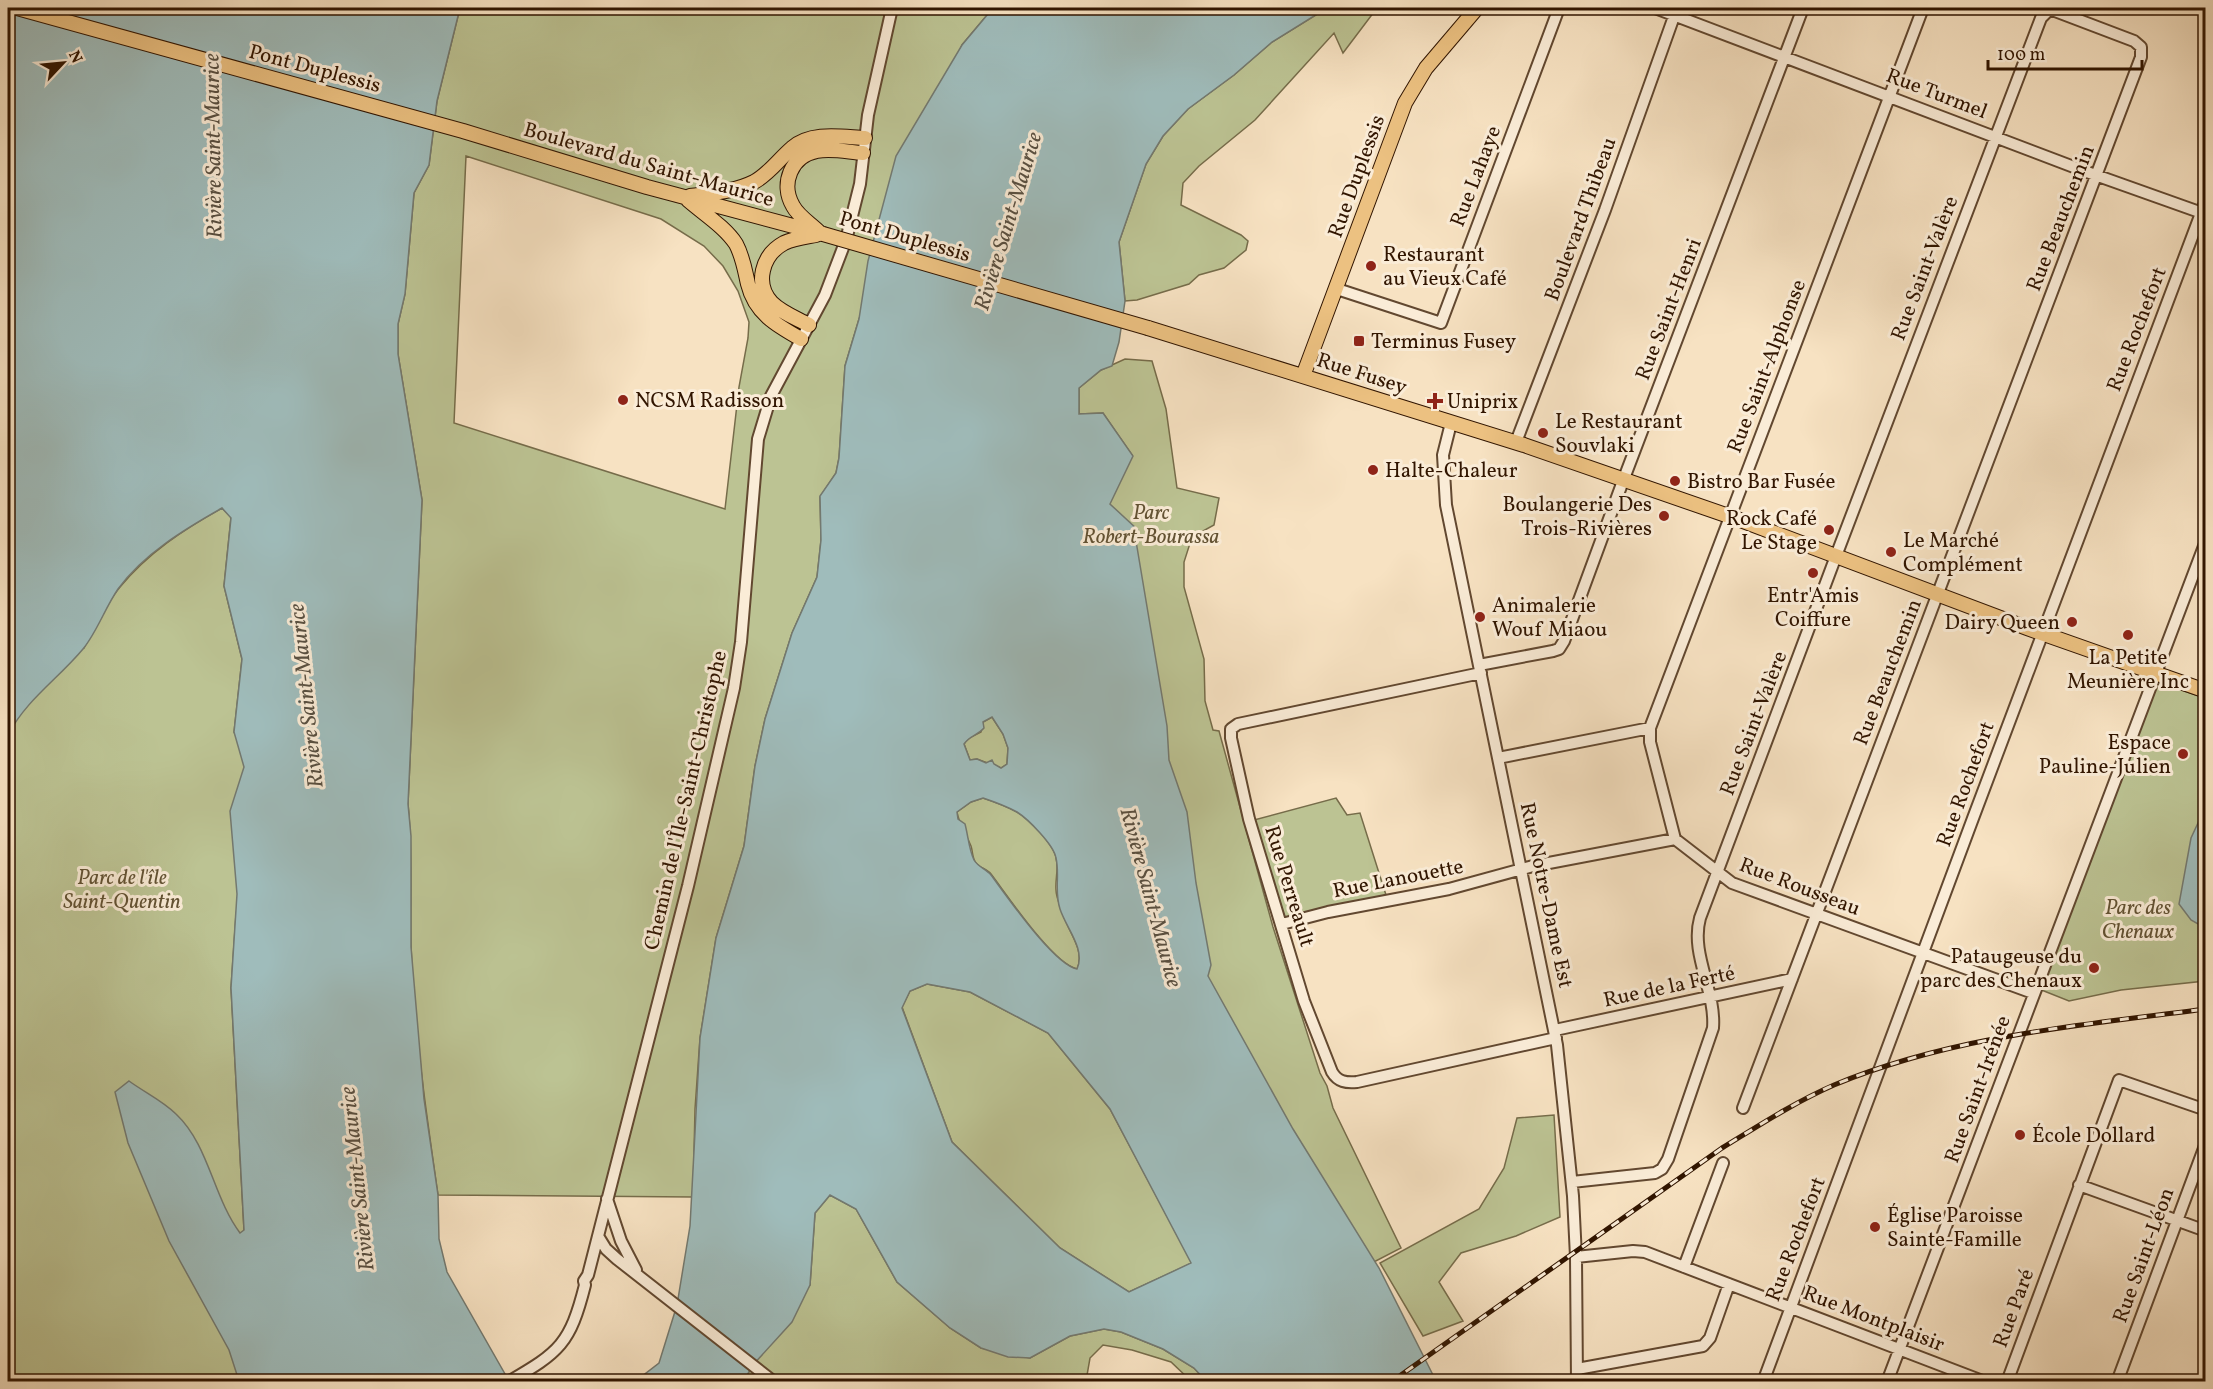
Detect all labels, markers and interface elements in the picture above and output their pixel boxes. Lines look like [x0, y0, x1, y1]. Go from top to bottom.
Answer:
north arrow [33, 33, 93, 93]
scale bar [1988, 33, 2142, 71]
street label: Pont Duplessis [245, 38, 384, 101]
text: 100 m [1997, 43, 2046, 68]
text: N [62, 47, 87, 68]
water label: Rivière Saint-Maurice [197, 53, 232, 239]
street label: Rue Turmel [1882, 62, 1991, 127]
street label: Rue Duplessis [1322, 111, 1393, 242]
street label: Boulevard du Saint-Maurice [520, 116, 777, 215]
street label: Rue Lahaye [1444, 122, 1509, 231]
water label: Rivière Saint-Maurice [968, 129, 1051, 315]
street label: Boulevard Thibeau [1538, 134, 1625, 305]
street label: Rue Beauchemin [2020, 141, 2103, 296]
street label: Rue Saint-Valère [1885, 192, 1966, 345]
street label: Pont Duplessis [835, 205, 974, 270]
street label: Rue Saint-Henri [1629, 234, 1710, 385]
place label: Restaurant au Vieux Café [1383, 241, 1507, 294]
marker: Restaurant au Vieux Café [1364, 259, 1378, 273]
street label: Rue Rochefort [2100, 263, 2174, 396]
street label: Rue Saint-Alphonse [1721, 275, 1814, 458]
place label: Terminus Fusey [1371, 328, 1517, 357]
marker: Terminus Fusey [1352, 334, 1366, 348]
street label: Rue Fusey [1313, 346, 1411, 403]
place label: NCSM Radisson [635, 387, 784, 416]
place label: Uniprix [1447, 388, 1518, 417]
marker: NCSM Radisson [616, 393, 630, 407]
marker: Uniprix [1428, 394, 1442, 408]
place label: Le Restaurant Souvlaki [1555, 408, 1683, 461]
marker: Le Restaurant Souvlaki [1536, 426, 1550, 440]
place label: Halte-Chaleur [1385, 457, 1518, 486]
marker: Halte-Chaleur [1366, 463, 1380, 477]
place label: Bistro Bar Fusée [1687, 468, 1835, 497]
marker: Bistro Bar Fusée [1668, 474, 1682, 488]
place label: Boulangerie Des Trois-Rivières [1502, 491, 1652, 544]
park label: Parc Robert-Bourassa [1083, 499, 1219, 552]
place label: Rock Café Le Stage [1726, 505, 1817, 558]
marker: Boulangerie Des Trois-Rivières [1657, 509, 1671, 523]
marker: Rock Café Le Stage [1822, 523, 1836, 537]
place label: Le Marché Complément [1903, 527, 2023, 580]
marker: Le Marché Complément [1884, 545, 1898, 559]
marker: Entr'Amis Coiffure [1806, 566, 1820, 580]
place label: Entr'Amis Coiffure [1767, 582, 1859, 635]
place label: Animalerie Wouf Miaou [1492, 592, 1607, 645]
street label: Rue Beauchemin [1847, 595, 1930, 750]
water label: Rivière Saint-Maurice [282, 602, 333, 789]
place label: Dairy Queen [1945, 609, 2060, 638]
marker: Animalerie Wouf Miaou [1473, 610, 1487, 624]
marker: Dairy Queen [2065, 615, 2079, 629]
marker: La Petite Meunière Inc [2121, 628, 2135, 642]
place label: La Petite Meunière Inc [2067, 644, 2189, 697]
street label: Rue Saint-Valère [1714, 647, 1795, 800]
street label: Chemin de l'Île-Saint-Christophe [638, 648, 735, 953]
street label: Rue Rochefort [1930, 718, 2002, 851]
place label: Espace Pauline-Julien [2039, 729, 2171, 782]
marker: Espace Pauline-Julien [2176, 747, 2190, 761]
street label: Rue Notre-Dame Est [1512, 800, 1579, 991]
water label: Rivière Saint-Maurice [1111, 804, 1189, 991]
street label: Rue Perreault [1256, 822, 1321, 951]
street label: Rue Rousseau [1735, 851, 1864, 924]
street label: Rue Lanouette [1331, 853, 1466, 906]
park label: Parc de l'île Saint-Quentin [63, 864, 181, 917]
park label: Parc des Chenaux [2102, 894, 2175, 947]
place label: Pataugeuse du parc des Chenaux [1920, 943, 2082, 996]
street label: Rue de la Ferté [1601, 959, 1738, 1016]
marker: Pataugeuse du parc des Chenaux [2087, 961, 2101, 975]
street label: Rue Saint-Irénée [1938, 1012, 2019, 1167]
water label: Rivière Saint-Maurice [333, 1085, 384, 1272]
place label: École Dollard [2032, 1122, 2155, 1151]
marker: École Dollard [2013, 1128, 2027, 1142]
street label: Rue Rochefort [1759, 1173, 1833, 1306]
street label: Rue Saint-Léon [2107, 1184, 2182, 1327]
place label: Église Paroisse Sainte-Famille [1887, 1202, 2023, 1255]
marker: Église Paroisse Sainte-Famille [1868, 1220, 1882, 1234]
street label: Rue Paré [1987, 1265, 2042, 1352]
street label: Rue Montplaisir [1798, 1279, 1949, 1360]

